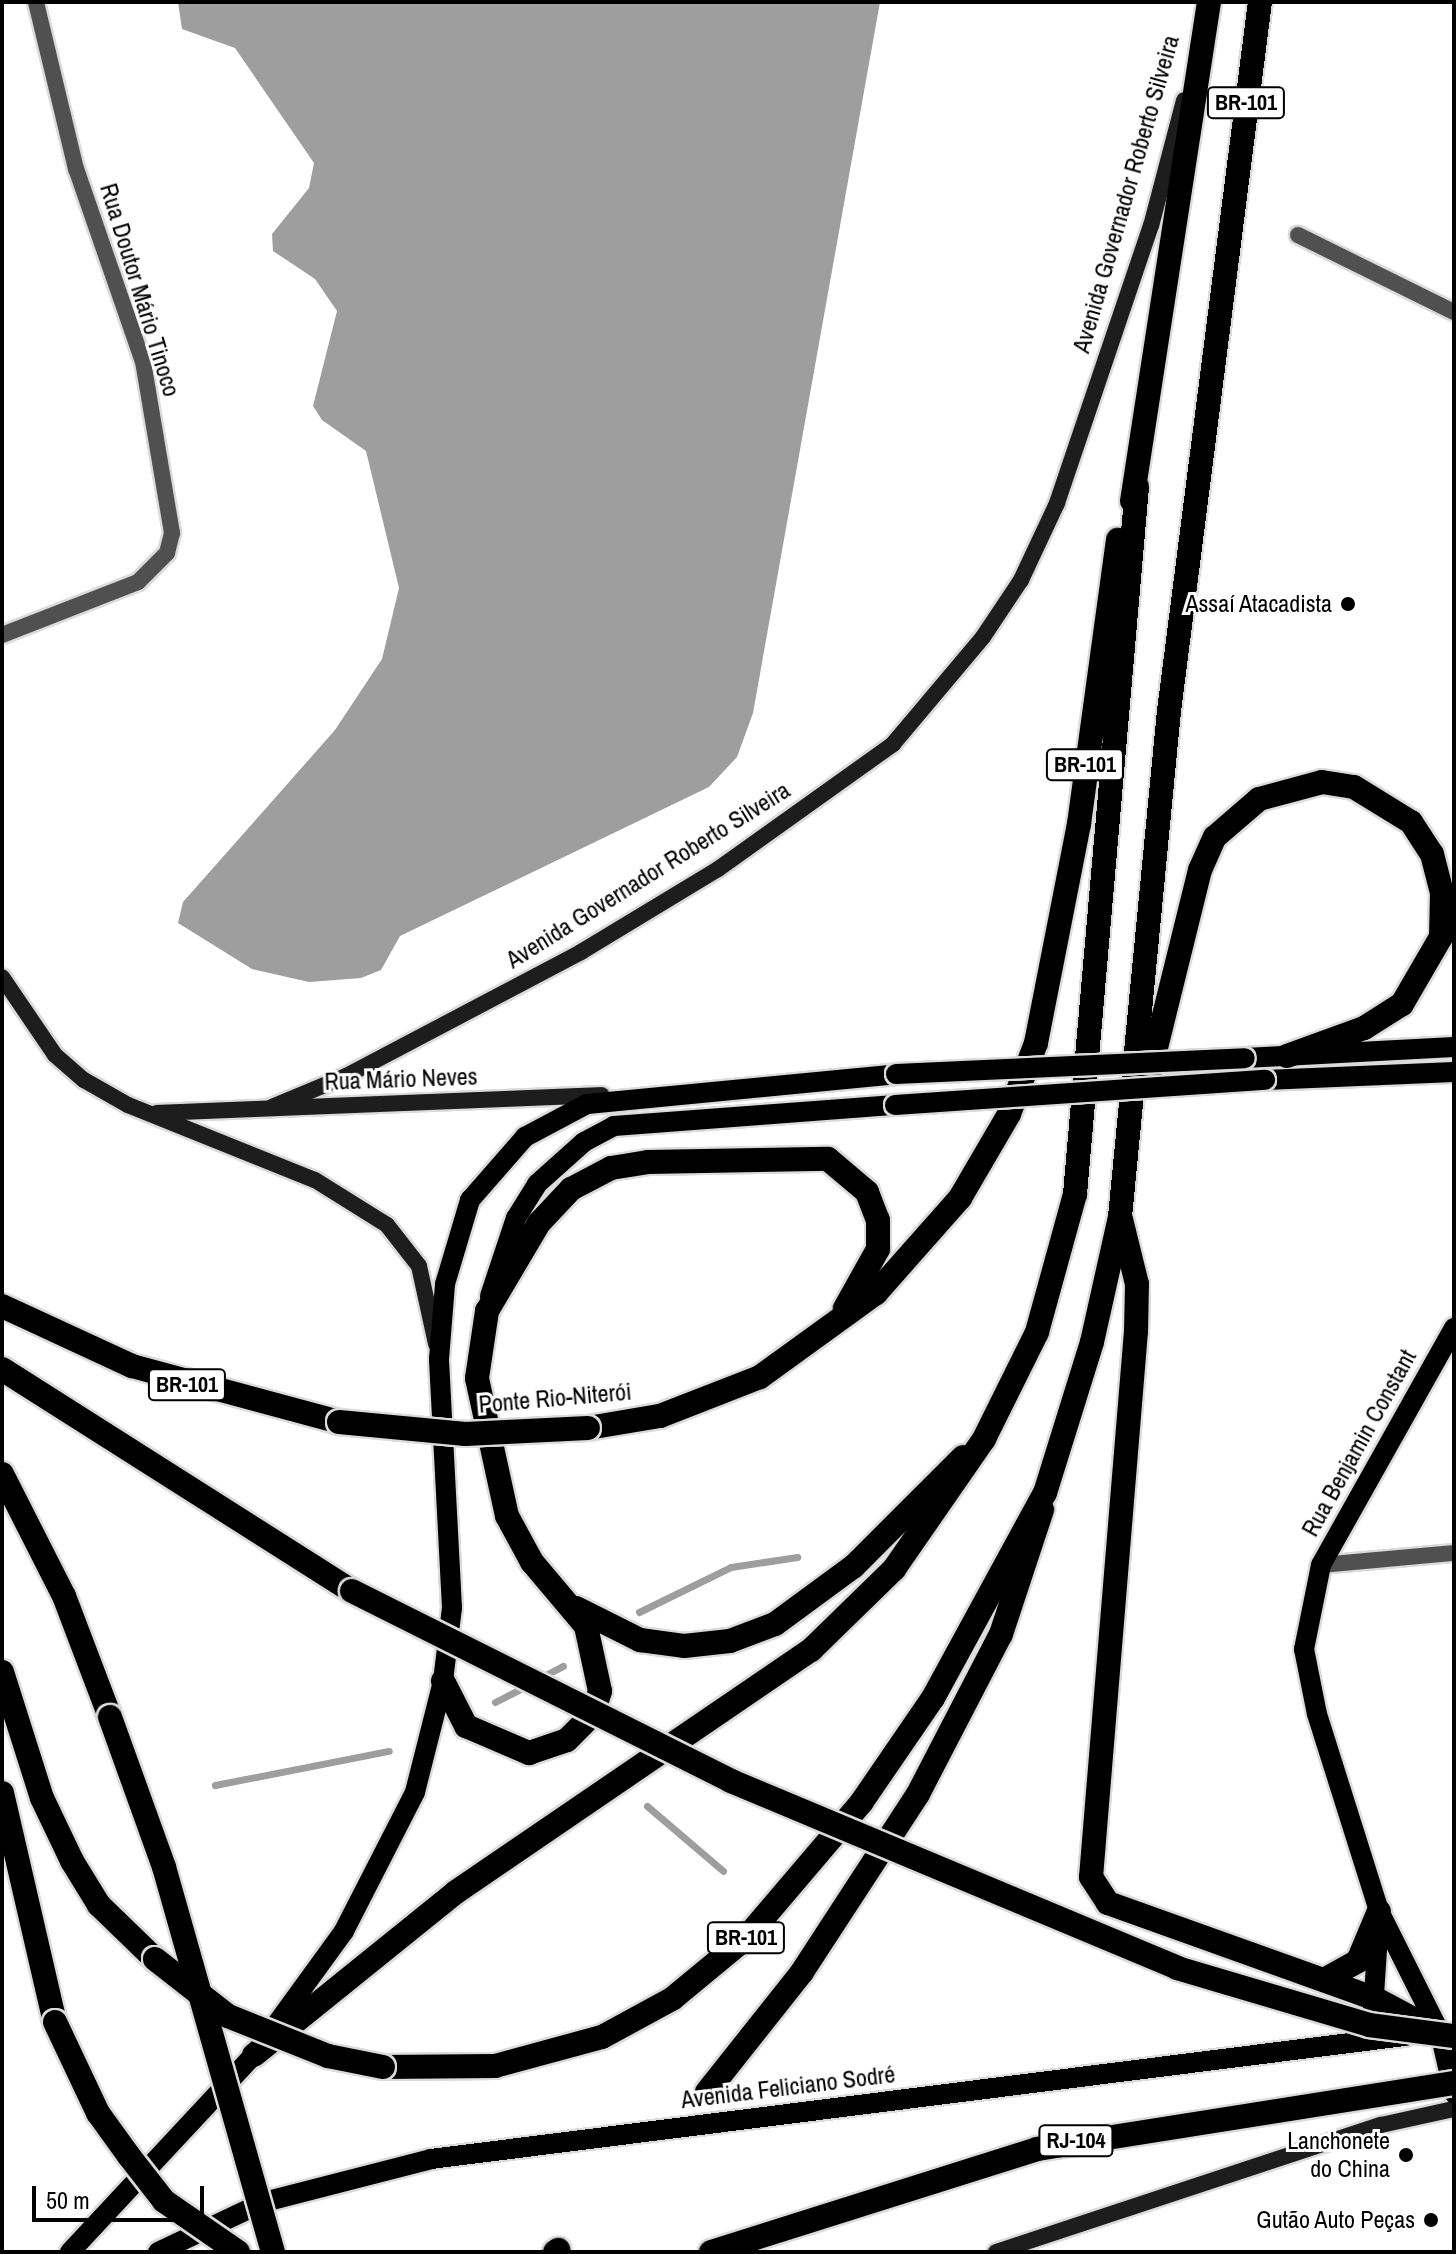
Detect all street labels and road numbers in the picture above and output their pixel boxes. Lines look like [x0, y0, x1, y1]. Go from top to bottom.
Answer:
street label: Avenida Governador Roberto Silveira [1067, 32, 1185, 356]
road number: BR-101 [1206, 85, 1286, 121]
street label: Rua Doutor Mário Tinoco [94, 180, 186, 400]
road number: BR-101 [1045, 747, 1125, 783]
street label: Avenida Governador Roberto Silveira [501, 776, 795, 974]
street label: Rua Mário Neves [324, 1062, 478, 1096]
street label: Rua Benjamin Constant [1296, 1345, 1422, 1541]
road number: BR-101 [147, 1367, 227, 1403]
street label: Ponte Rio-Niterói [477, 1377, 633, 1419]
road number: BR-101 [706, 1920, 786, 1956]
street label: Avenida Feliciano Sodré [679, 2060, 897, 2114]
road number: RJ-104 [1038, 2123, 1114, 2159]

